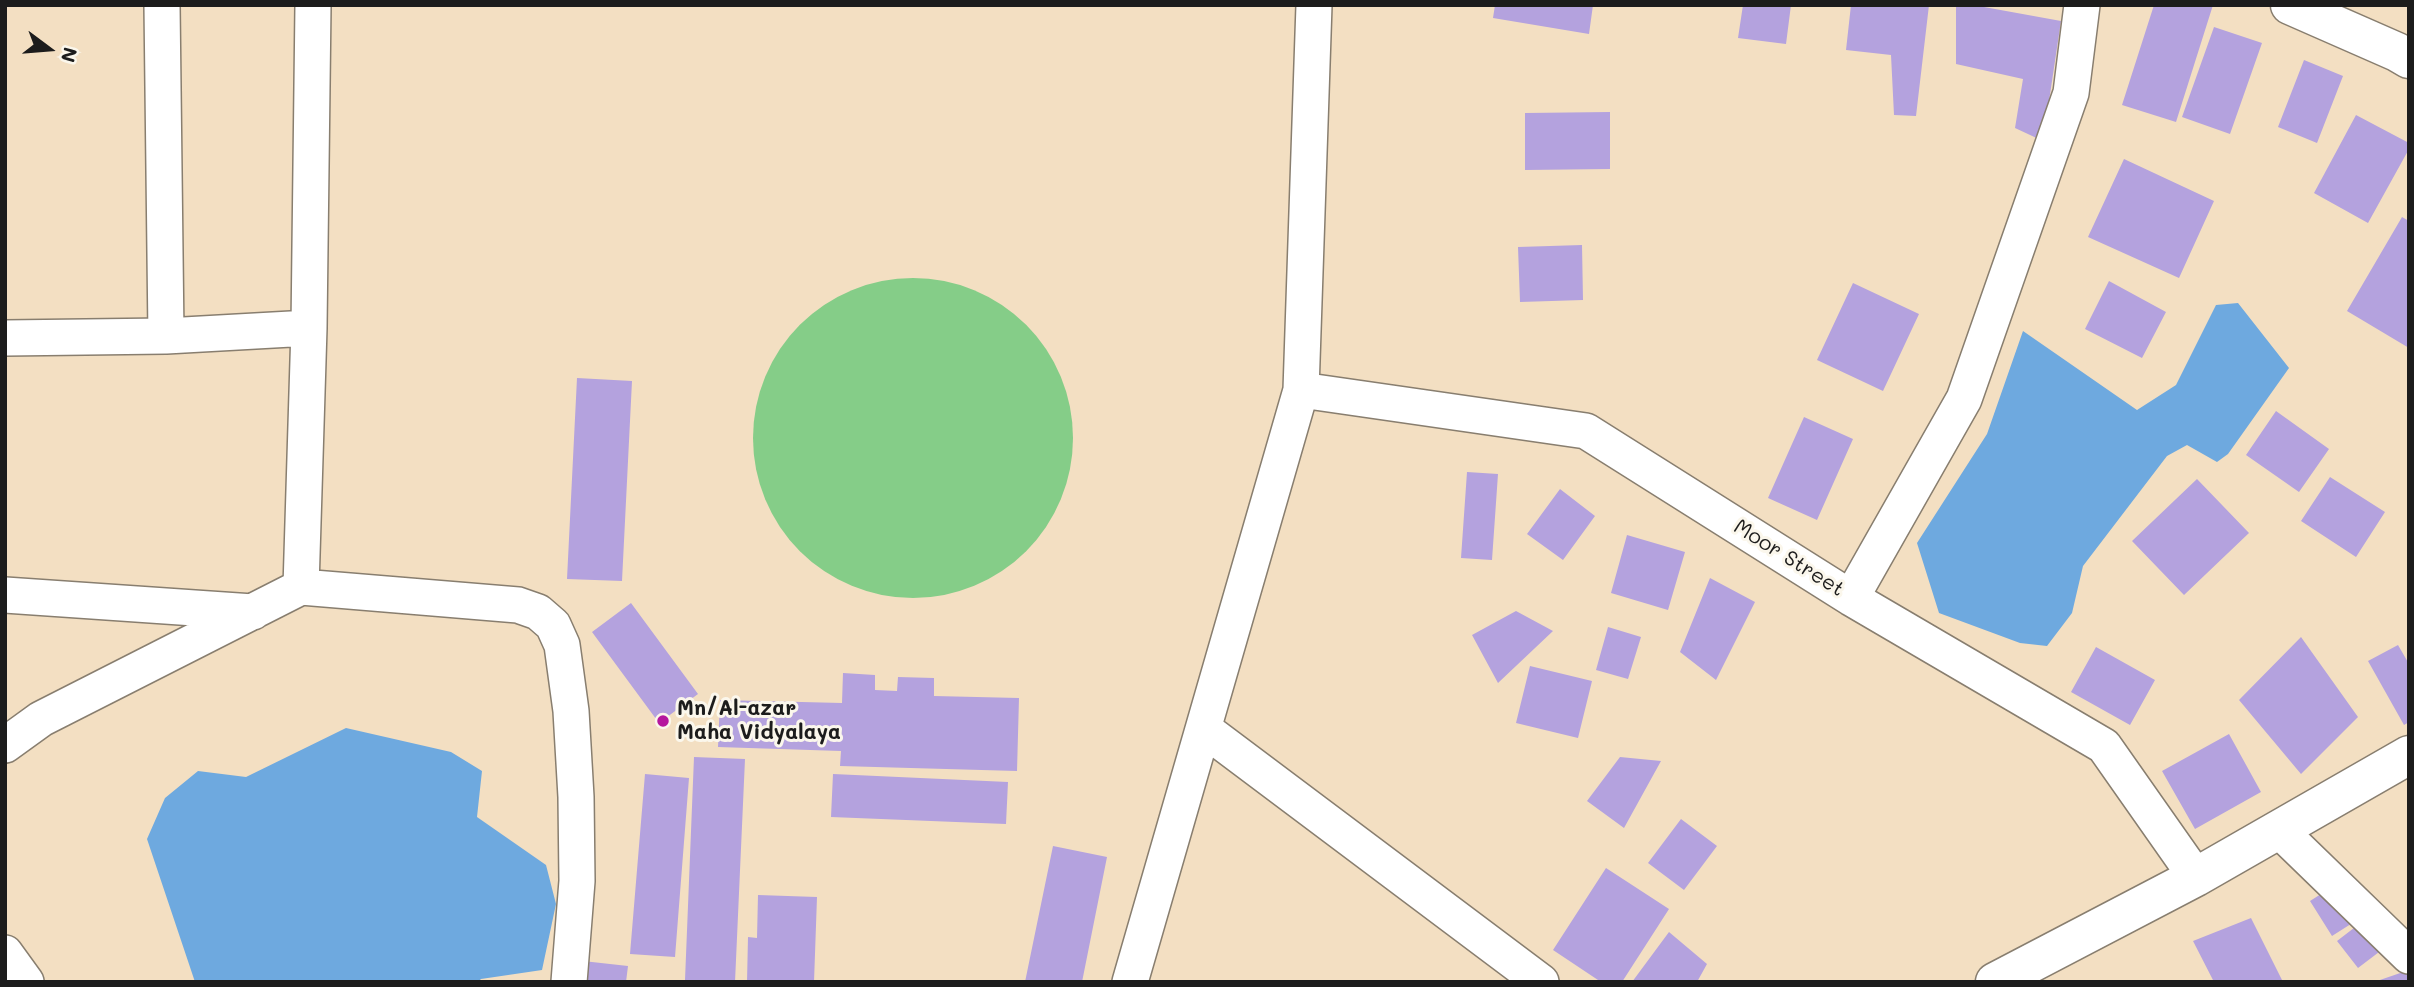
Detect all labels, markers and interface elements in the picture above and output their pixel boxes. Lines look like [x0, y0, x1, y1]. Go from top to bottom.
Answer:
north arrow [14, 14, 84, 84]
text: N [56, 45, 84, 65]
street label: Moor Street [1729, 514, 1849, 602]
place label: Mn/Al-azar Maha Vidyalaya [677, 696, 841, 746]
marker: Mn/Al-azar Maha Vidyalaya [655, 713, 671, 729]

